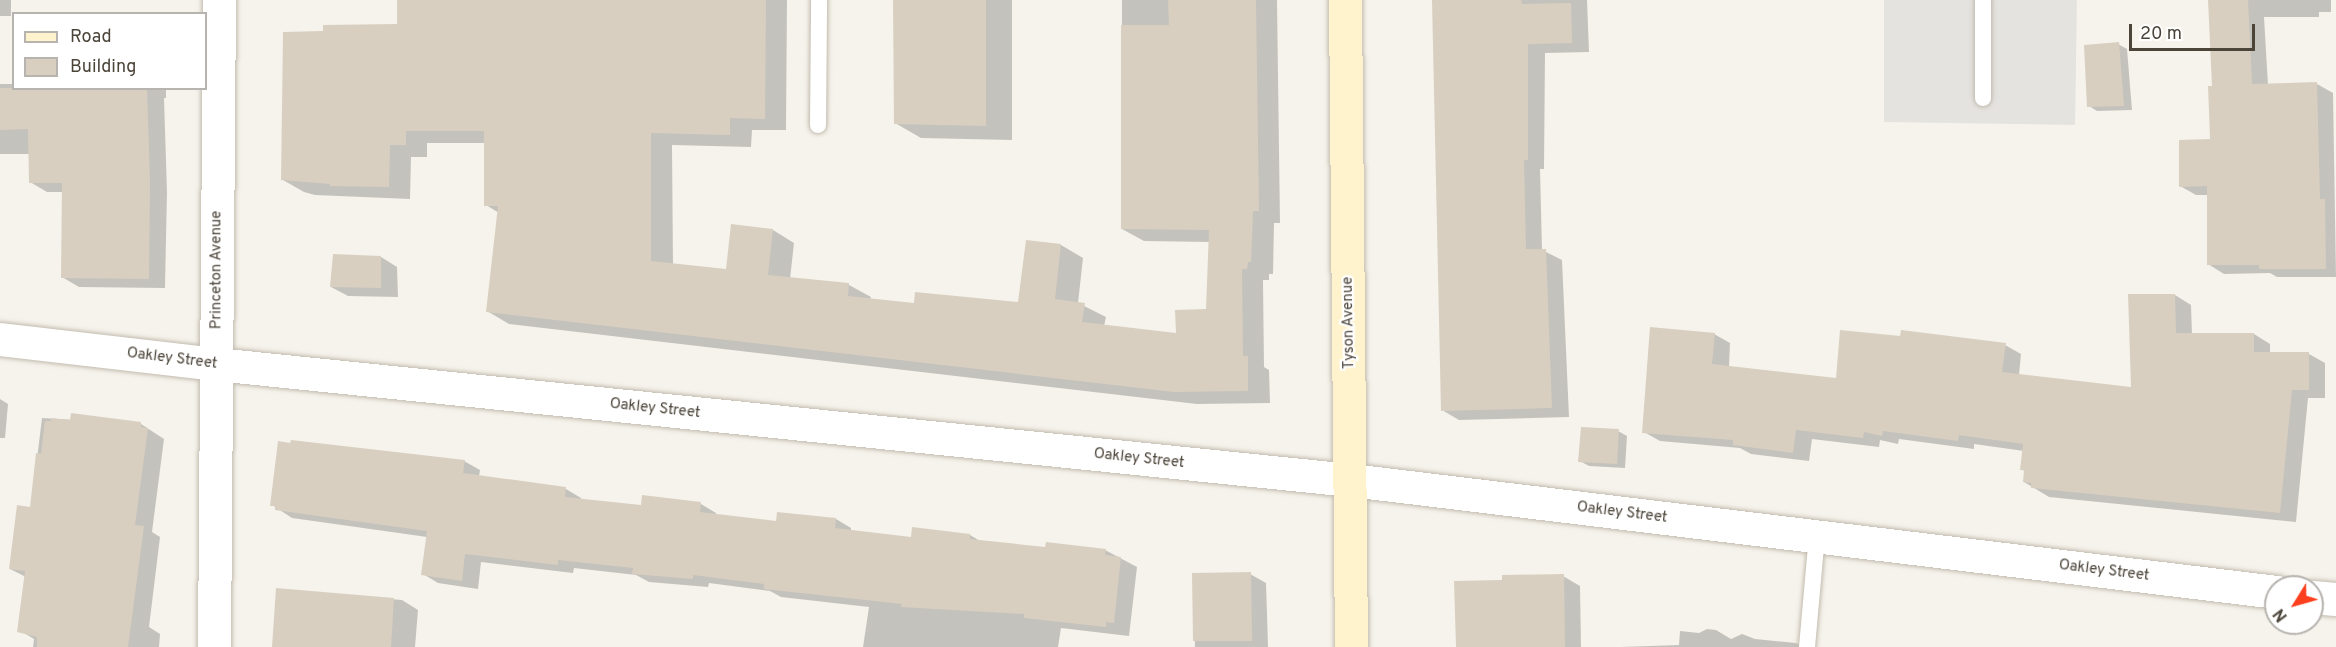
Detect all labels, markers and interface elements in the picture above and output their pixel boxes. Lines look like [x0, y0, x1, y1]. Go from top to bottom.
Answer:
legend [12, 12, 207, 90]
scale bar [2132, 12, 2258, 50]
text: 20 m [2140, 23, 2182, 46]
text: Road [70, 26, 112, 49]
text: Building [70, 56, 136, 79]
street label: Princeton Avenue [208, 210, 226, 330]
street label: Tyson Avenue [1339, 276, 1359, 370]
street label: Oakley Street [126, 345, 218, 373]
street label: Oakley Street [609, 395, 701, 423]
street label: Oakley Street [1093, 445, 1185, 473]
street label: Oakley Street [1576, 499, 1668, 527]
street label: Oakley Street [2058, 557, 2150, 585]
north arrow [2264, 575, 2324, 635]
text: N [2270, 604, 2293, 625]

